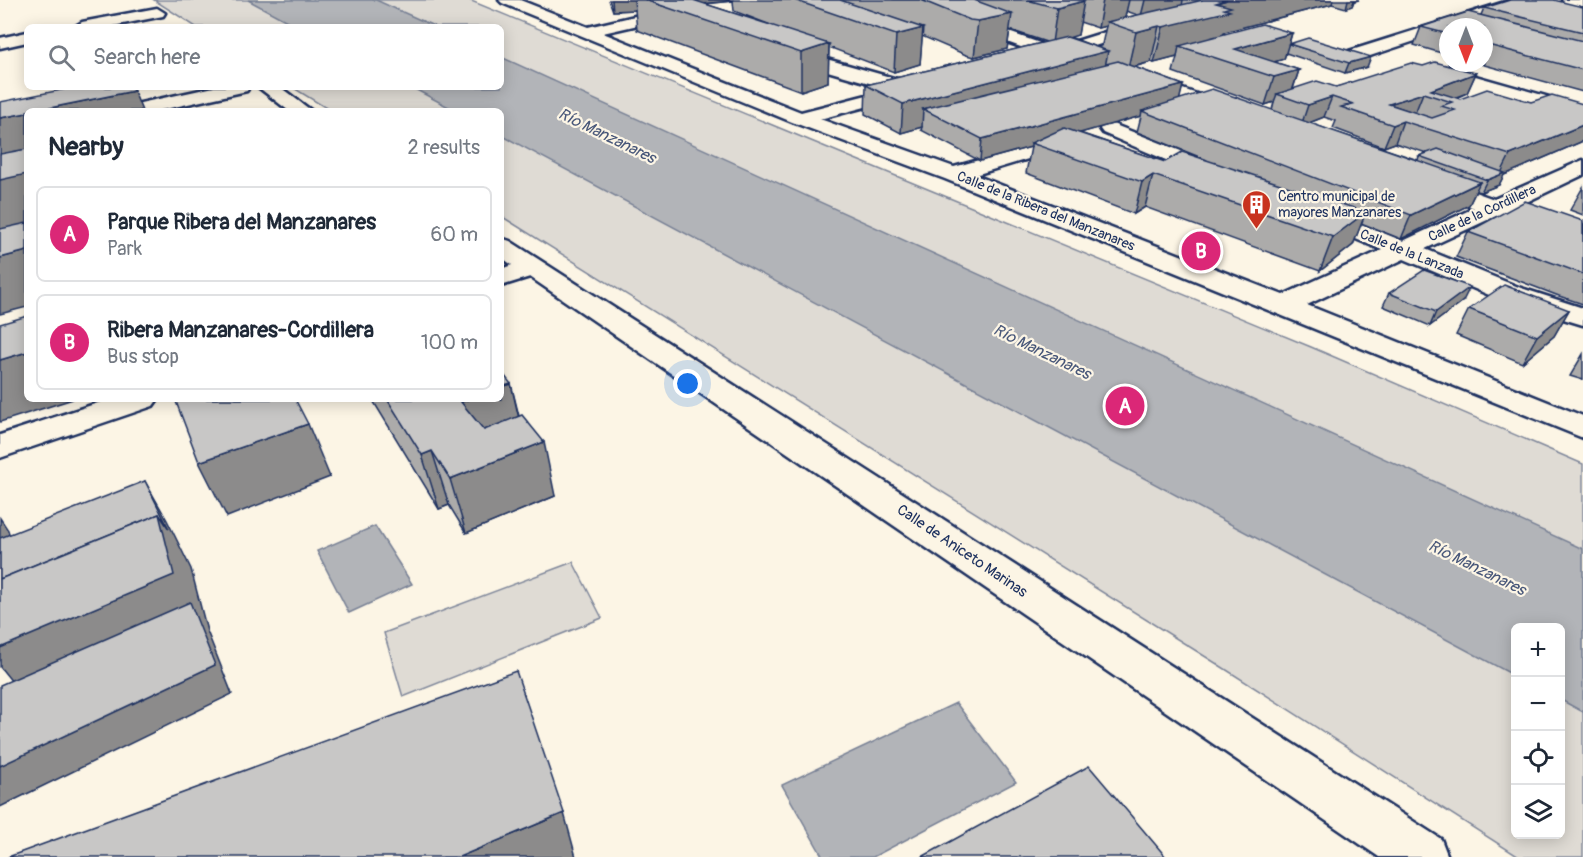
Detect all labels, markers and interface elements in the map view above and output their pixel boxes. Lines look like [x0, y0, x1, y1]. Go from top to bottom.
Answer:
north arrow [1439, 18, 1493, 72]
search box [24, 24, 504, 90]
icon: search [45, 41, 78, 74]
text: Search here [93, 43, 200, 71]
water label: Río Manzanares [555, 104, 660, 169]
text: Nearby [48, 131, 124, 163]
text: 2 results [408, 135, 480, 160]
street label: Calle de la Ribera del Manzanares [954, 167, 1138, 255]
street label: Calle de la Cordillera [1425, 181, 1539, 245]
building icon: Centro municipal de mayores Manzanares [1241, 188, 1273, 230]
place label: Centro municipal de mayores Manzanares [1278, 188, 1402, 221]
text: Parque Ribera del Manzanares [107, 208, 376, 236]
text: A [63, 222, 76, 247]
text: 60 m [431, 222, 478, 247]
street label: Calle de la Lanzada [1358, 225, 1466, 283]
pin: B [1182, 228, 1220, 274]
text: Park [107, 236, 142, 261]
text: Ribera Manzanares-Cordillera [107, 316, 374, 344]
water label: Río Manzanares [990, 320, 1095, 385]
text: B [64, 330, 75, 355]
text: 100 m [421, 330, 478, 355]
text: Bus stop [107, 344, 179, 369]
your location [673, 369, 702, 398]
pin: A [1106, 384, 1144, 428]
street label: Calle de Aniceto Marinas [893, 500, 1031, 602]
water label: Río Manzanares [1425, 536, 1530, 601]
map controls [1511, 623, 1565, 839]
button: + [1511, 623, 1565, 677]
button: − [1511, 677, 1565, 731]
button: locate [1511, 731, 1565, 785]
button: layers [1511, 785, 1565, 839]

